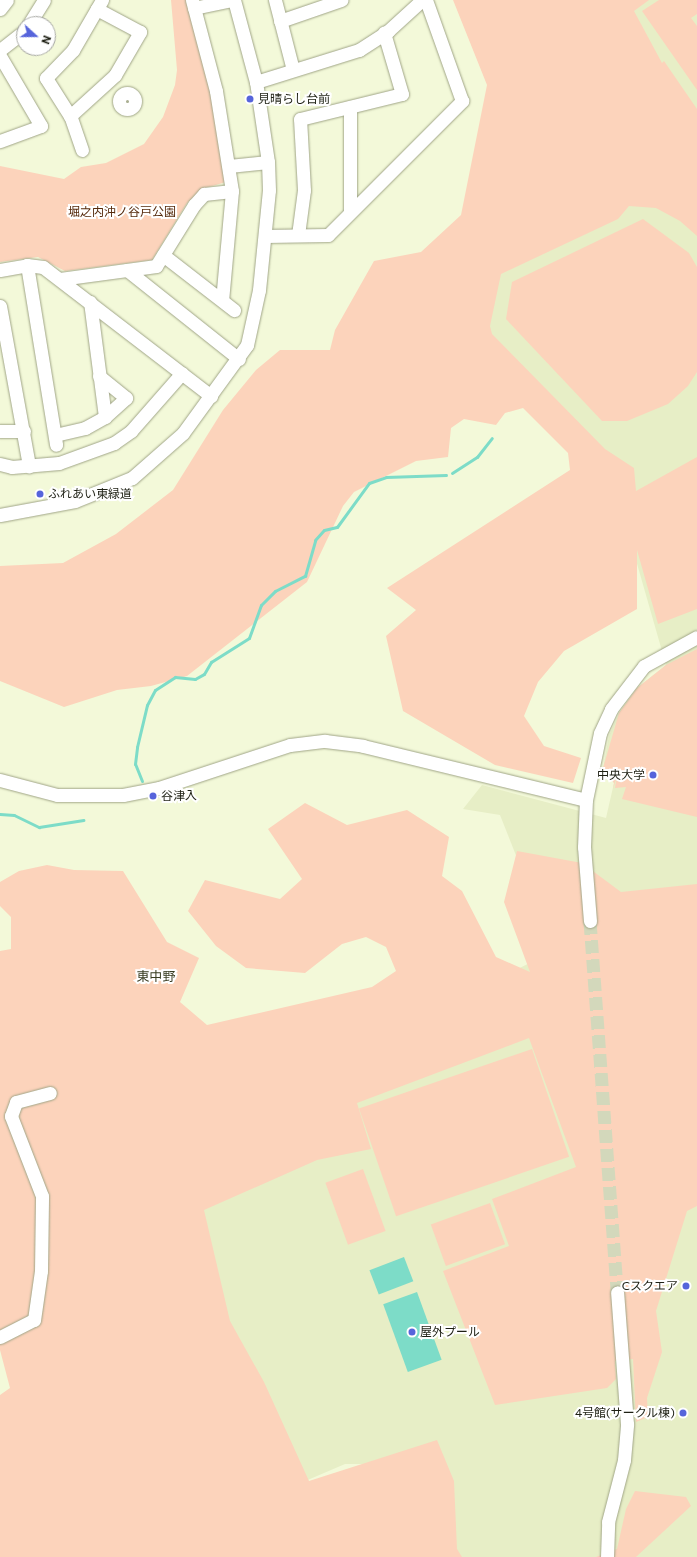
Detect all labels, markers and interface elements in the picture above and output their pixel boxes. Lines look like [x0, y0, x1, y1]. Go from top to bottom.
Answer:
north arrow [16, 16, 56, 56]
text: N [39, 34, 54, 46]
place label: 見晴らし台前 [258, 92, 330, 106]
marker: 見晴らし台前 [245, 94, 255, 104]
park label: 堀之内沖ノ谷戸公園 [68, 205, 176, 219]
place label: ふれあい東緑道 [48, 487, 132, 501]
marker: ふれあい東緑道 [35, 489, 45, 499]
place label: 中央大学 [597, 768, 645, 782]
marker: 中央大学 [648, 770, 658, 780]
place label: 谷津入 [161, 789, 197, 803]
marker: 谷津入 [148, 791, 158, 801]
district label: 東中野 [137, 968, 175, 984]
place label: Cスクエア [622, 1279, 678, 1293]
marker: Cスクエア [681, 1281, 691, 1291]
place label: 屋外プール [420, 1325, 480, 1339]
marker: 屋外プール [407, 1327, 417, 1337]
place label: 4号館(サークル棟) [575, 1406, 675, 1420]
marker: 4号館(サークル棟) [678, 1408, 688, 1418]

